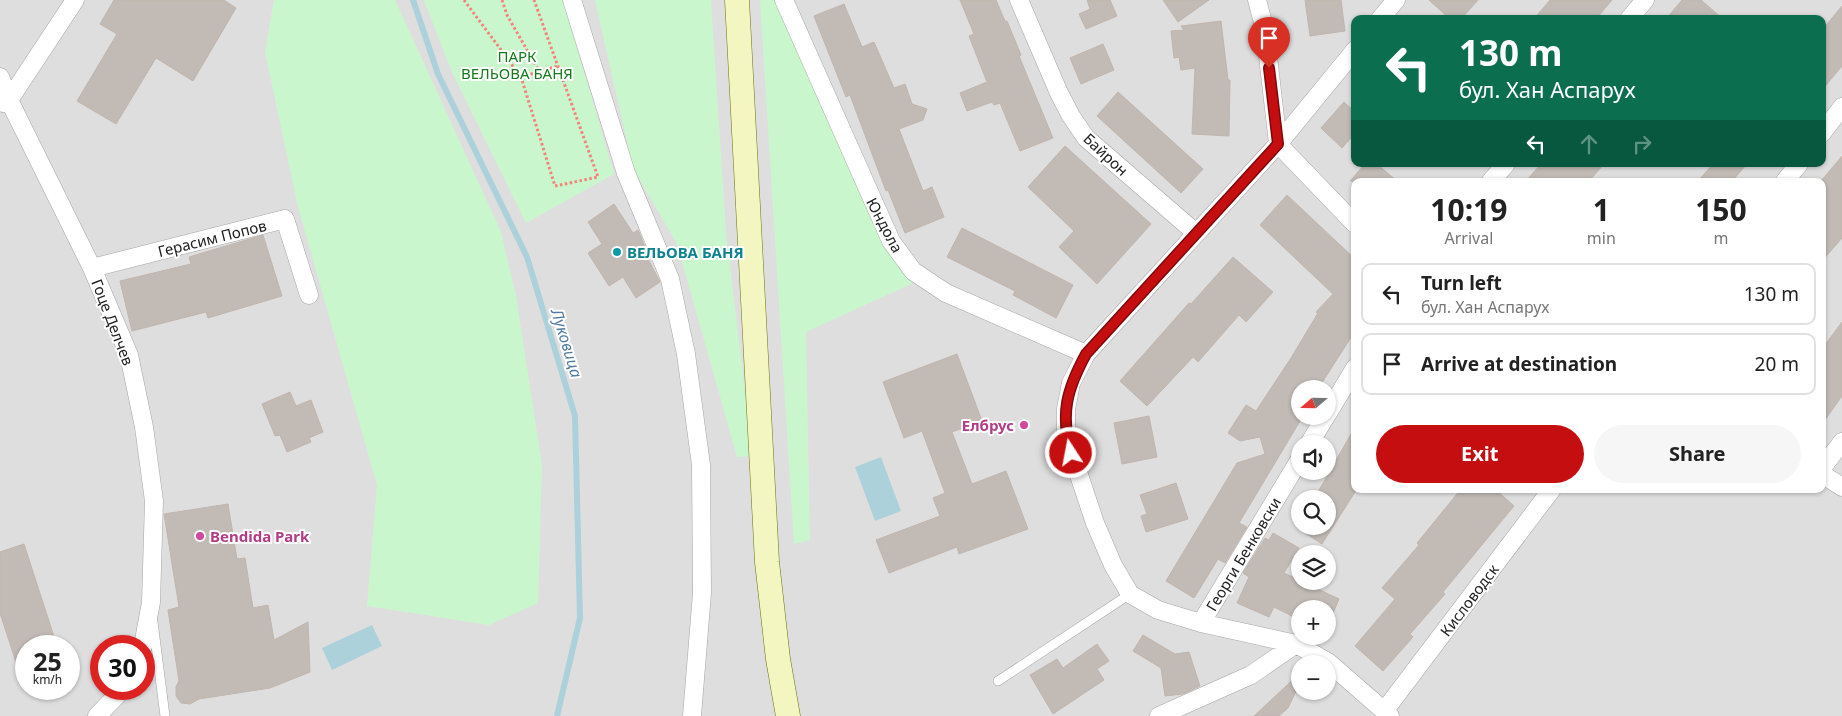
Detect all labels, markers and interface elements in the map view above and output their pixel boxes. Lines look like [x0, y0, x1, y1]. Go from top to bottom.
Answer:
pin [1248, 17, 1290, 68]
icon: arrive [1255, 24, 1283, 52]
text: 130 m [1459, 29, 1562, 76]
icon: left [1376, 35, 1441, 100]
park label: ПАРК ВЕЛЬОВА БАНЯ [461, 46, 573, 83]
text: бул. Хан Аспарух [1459, 74, 1636, 104]
street label: Байрон [1079, 128, 1133, 180]
icon: left [1522, 130, 1550, 158]
icon: ahead [1575, 130, 1603, 158]
icon: right [1628, 130, 1656, 158]
text: 10:19 [1430, 189, 1507, 230]
text: 1 [1593, 189, 1610, 230]
text: 150 [1695, 189, 1747, 230]
street label: Юндола [862, 194, 908, 256]
street label: Герасим Попов [156, 215, 268, 261]
text: Arrival [1444, 227, 1493, 249]
text: min [1587, 227, 1616, 249]
text: m [1713, 227, 1728, 249]
place label: ВЕЛЬОВА БАНЯ [627, 242, 744, 262]
marker: ВЕЛЬОВА БАНЯ [611, 246, 623, 258]
text: Turn left [1421, 270, 1502, 296]
street label: Гоце Делчев [87, 276, 139, 368]
icon: left [1378, 280, 1406, 308]
text: 130 m [1744, 281, 1799, 307]
text: бул. Хан Аспарух [1421, 296, 1549, 318]
water label: Луковица [546, 305, 588, 380]
icon: arrive [1378, 350, 1406, 378]
text: Arrive at destination [1421, 351, 1617, 377]
text: 20 m [1755, 351, 1799, 377]
north arrow [1291, 380, 1336, 425]
map controls [1291, 380, 1336, 700]
place label: Елбрус [962, 415, 1014, 435]
marker: Елбрус [1018, 419, 1030, 431]
button: Exit [1376, 425, 1584, 483]
button: Share [1594, 425, 1801, 483]
position arrow [1044, 426, 1096, 478]
button: sound [1291, 435, 1336, 480]
button: search [1291, 490, 1336, 535]
street label: Георги Бенковски [1201, 493, 1285, 615]
place label: Bendida Park [210, 526, 310, 546]
marker: Bendida Park [194, 530, 206, 542]
button: layers [1291, 545, 1336, 590]
street label: Кисловодск [1435, 560, 1503, 640]
button: + [1291, 600, 1336, 645]
speed limit sign: 30 [90, 635, 155, 700]
text: 25 [33, 644, 62, 678]
button: − [1291, 655, 1336, 700]
text: km/h [33, 671, 62, 688]

